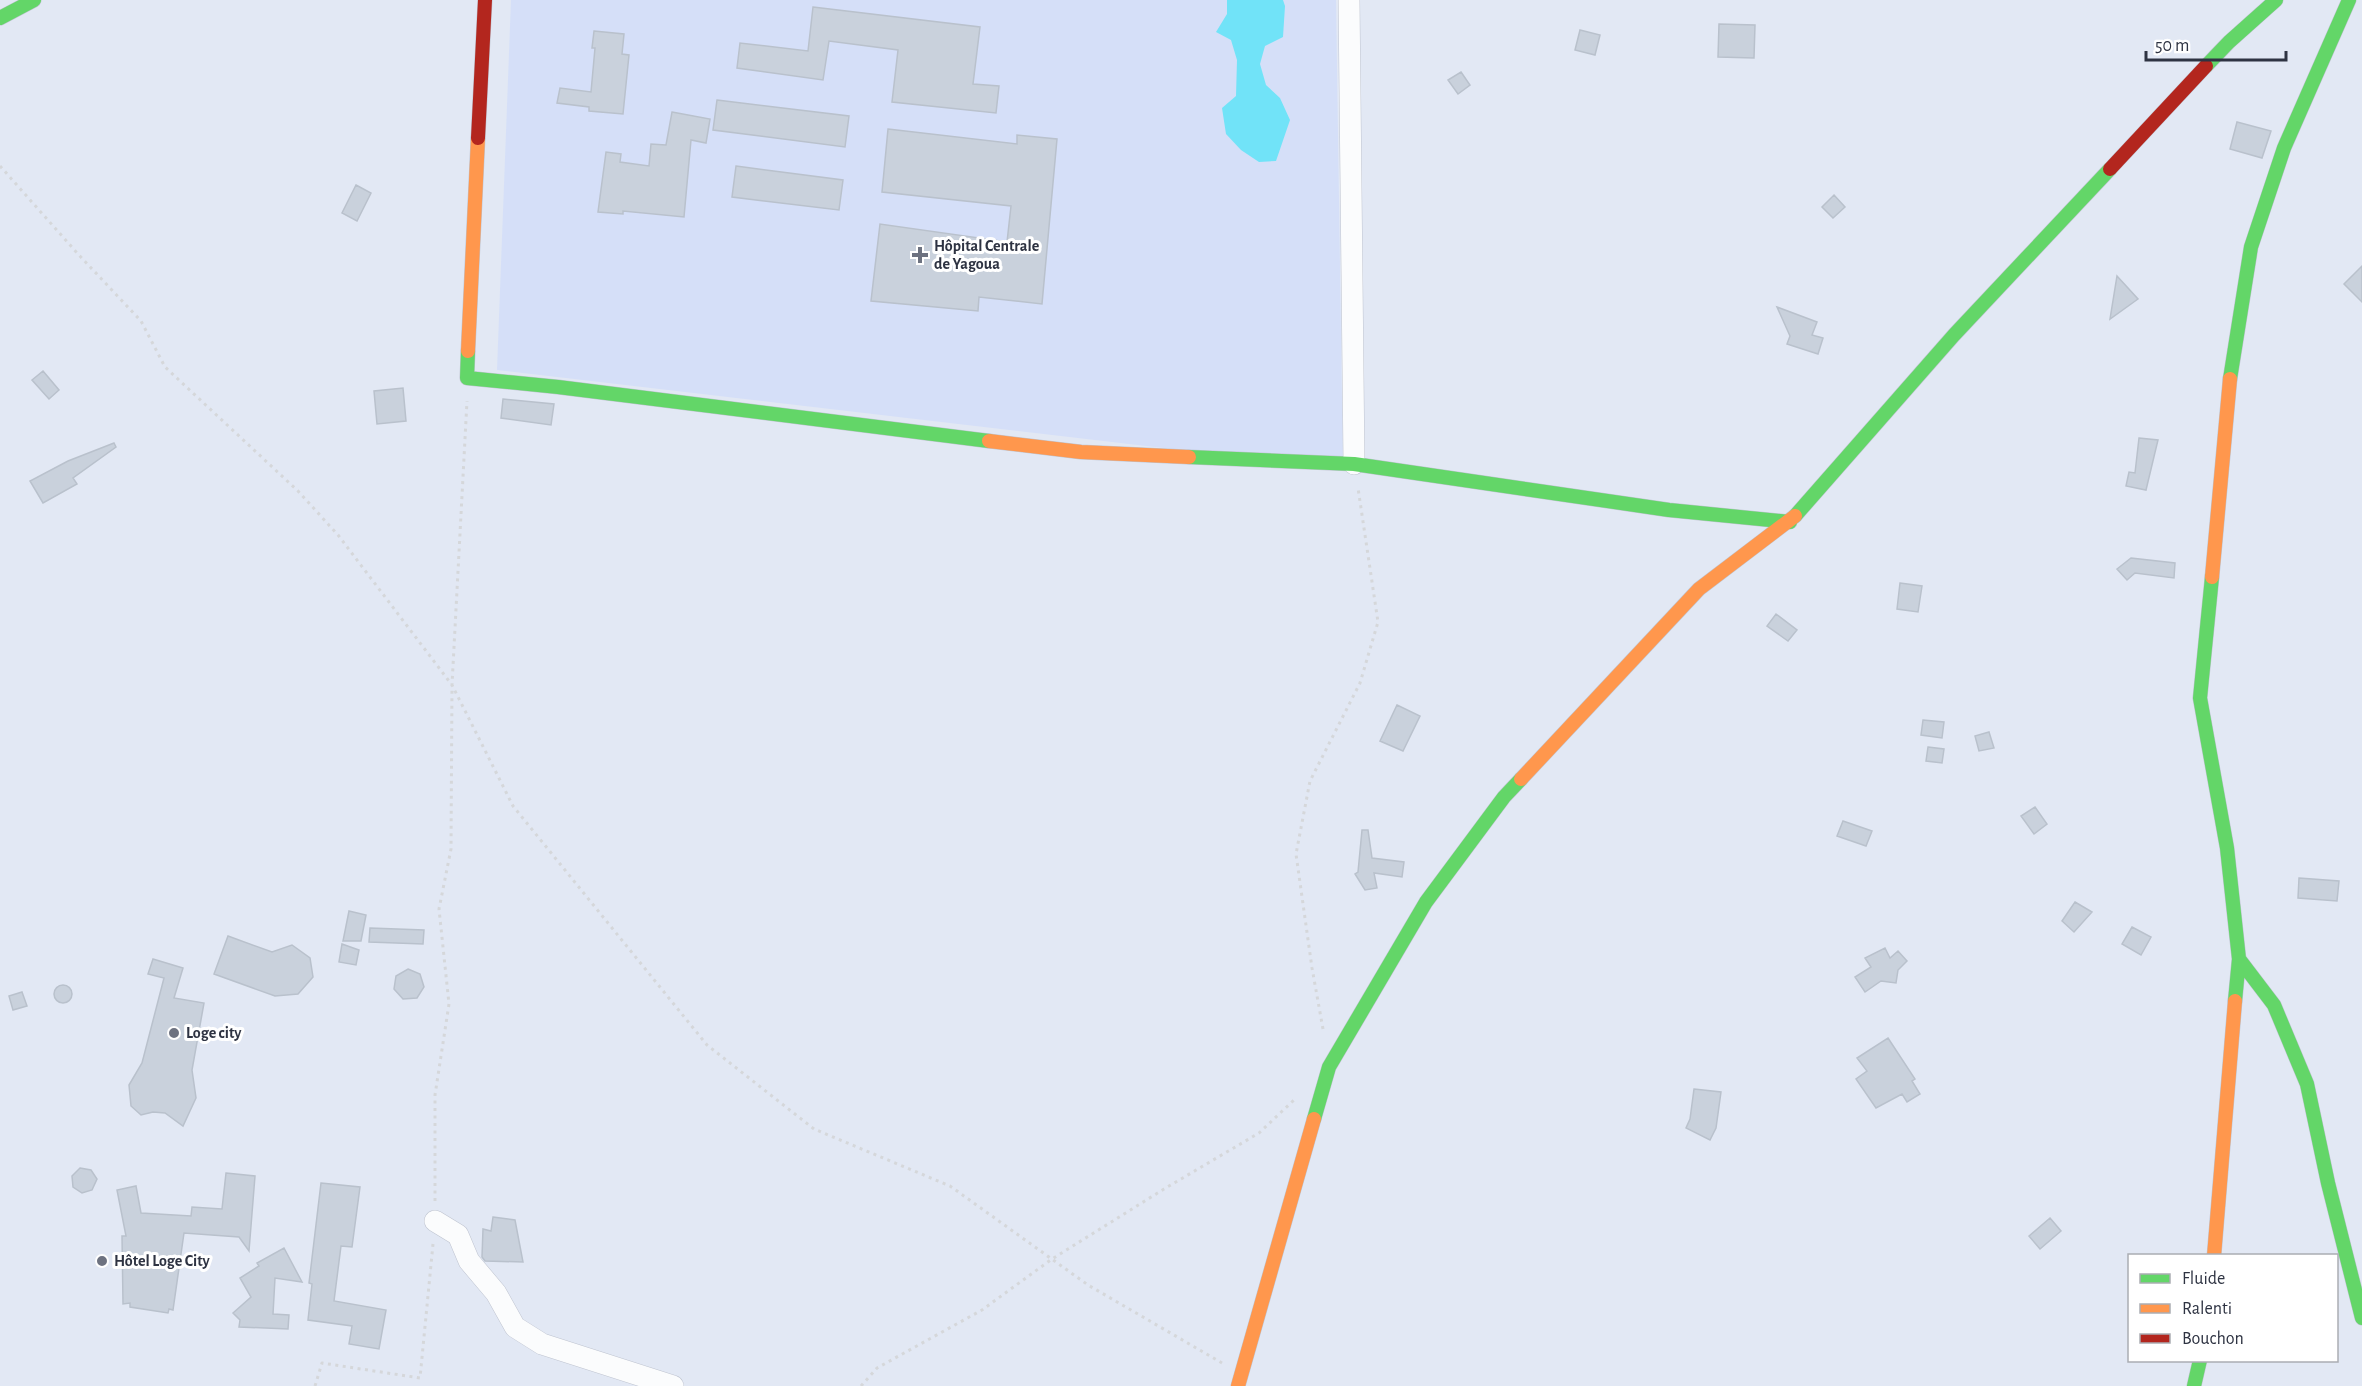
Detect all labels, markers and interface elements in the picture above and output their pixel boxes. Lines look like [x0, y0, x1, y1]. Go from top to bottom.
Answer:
scale bar [2146, 24, 2286, 62]
text: 50 m [2155, 37, 2189, 55]
place label: Hôpital Centrale de Yagoua [934, 238, 1040, 272]
marker: Hôpital Centrale de Yagoua [911, 246, 929, 264]
place label: Loge city [186, 1025, 242, 1042]
marker: Loge city [167, 1026, 181, 1040]
place label: Hôtel Loge City [114, 1253, 211, 1270]
marker: Hôtel Loge City [95, 1254, 109, 1268]
legend [2128, 1254, 2338, 1362]
text: Fluide [2182, 1270, 2225, 1288]
text: Ralenti [2182, 1300, 2232, 1318]
text: Bouchon [2182, 1330, 2244, 1348]

